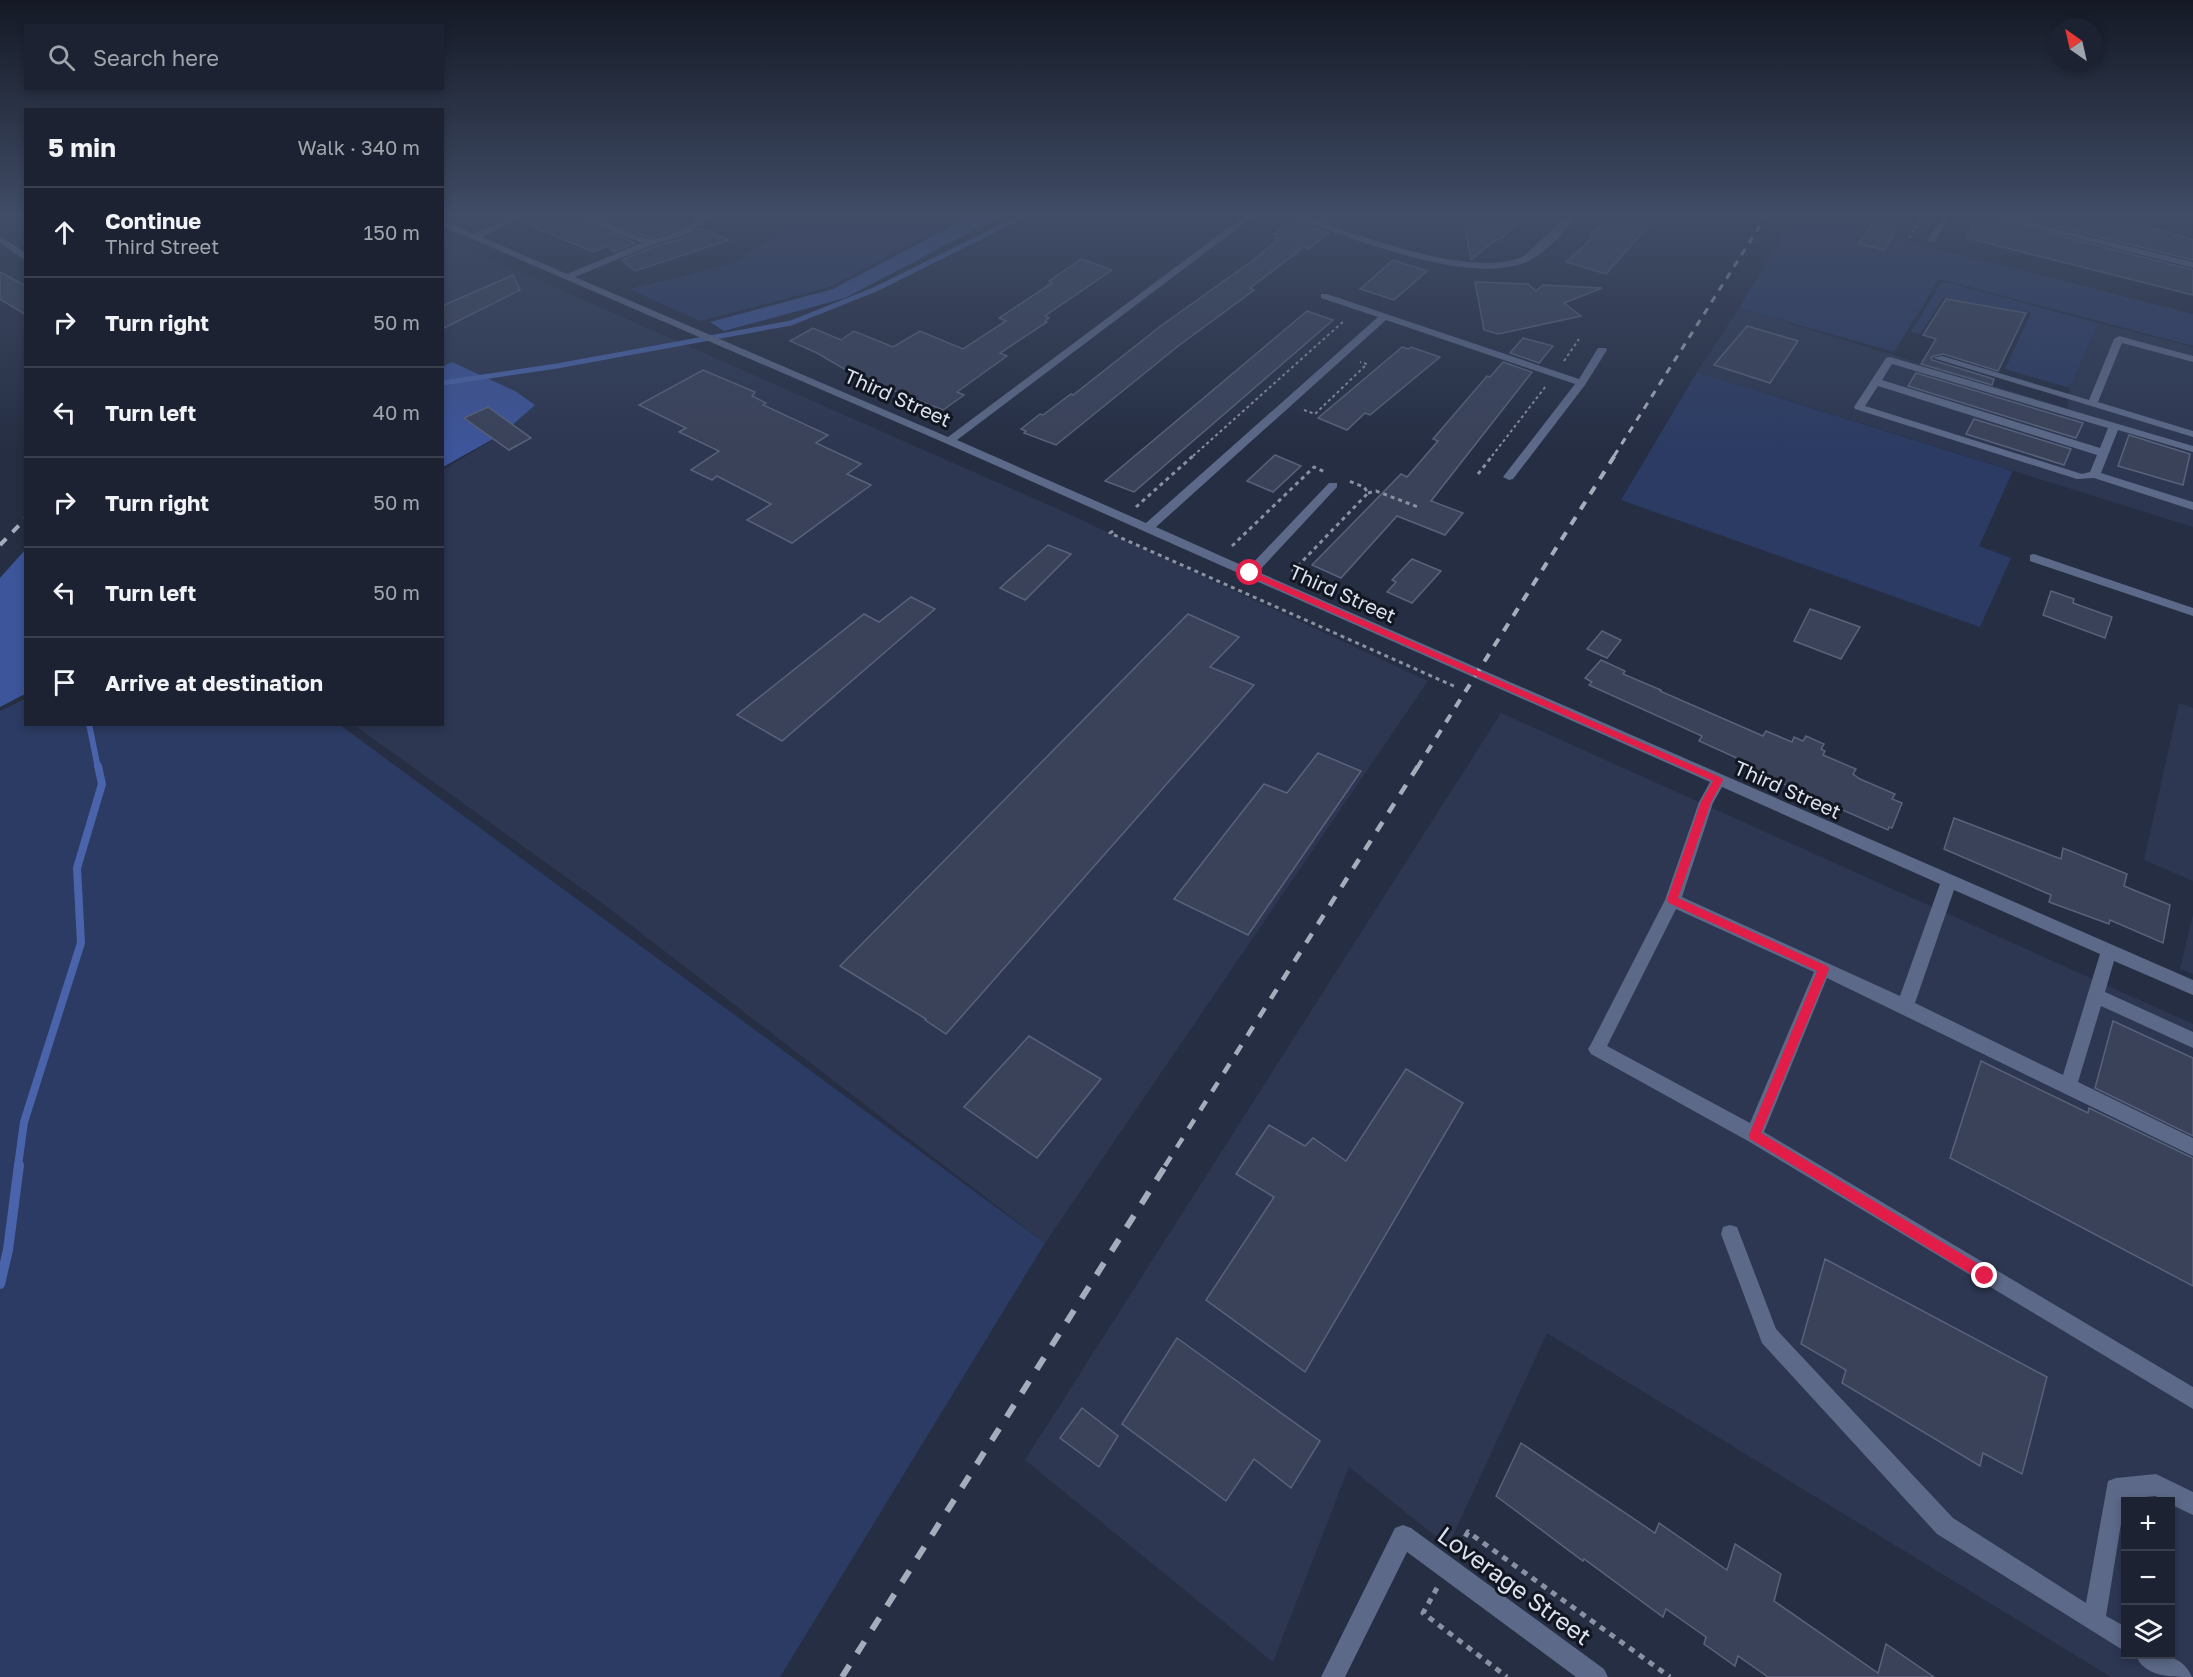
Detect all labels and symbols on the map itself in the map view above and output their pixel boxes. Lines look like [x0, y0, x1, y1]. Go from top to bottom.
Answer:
north arrow [2049, 18, 2103, 72]
street label: Third Street [841, 363, 955, 431]
route start [1236, 559, 1262, 585]
street label: Third Street [1286, 559, 1400, 627]
street label: Third Street [1731, 755, 1845, 823]
route end [1971, 1262, 1997, 1288]
street label: Loverage Street [1433, 1520, 1597, 1650]

